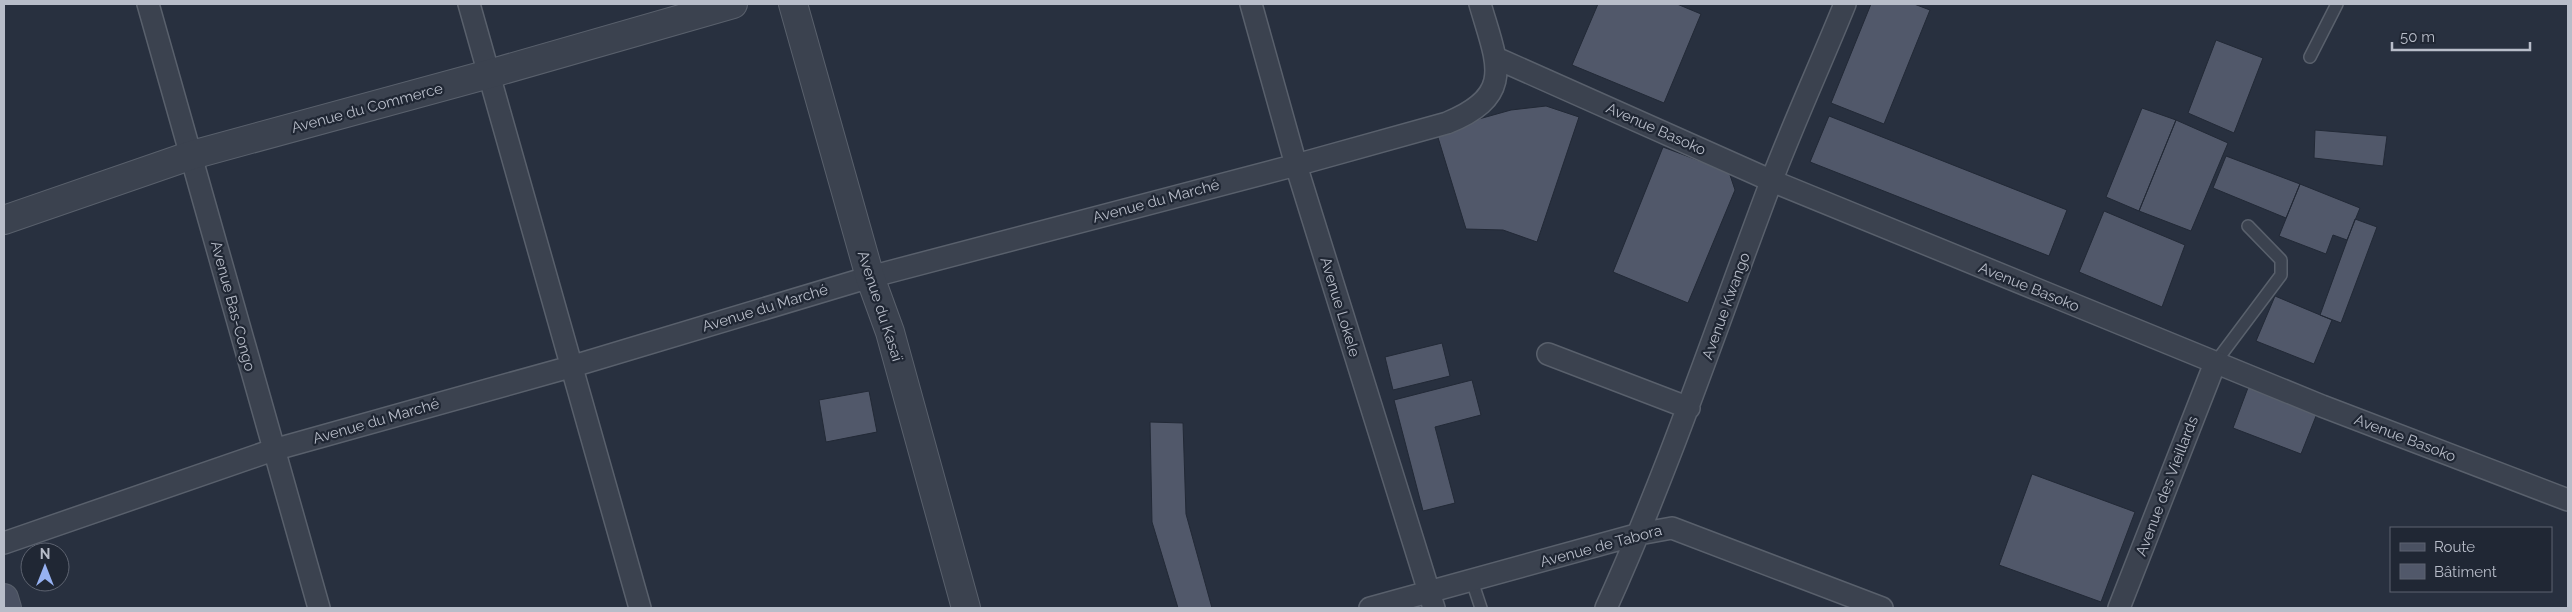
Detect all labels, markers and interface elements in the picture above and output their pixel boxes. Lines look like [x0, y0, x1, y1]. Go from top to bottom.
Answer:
scale bar [2392, 20, 2530, 52]
text: 50 m [2400, 28, 2435, 46]
street label: Avenue du Commerce [289, 79, 445, 137]
street label: Avenue Basoko [1603, 99, 1709, 159]
street label: Avenue du Marché [1091, 175, 1222, 227]
street label: Avenue Bas-Congo [207, 239, 259, 373]
street label: Avenue du Kasaï [854, 249, 907, 364]
street label: Avenue Kwango [1698, 250, 1754, 362]
street label: Avenue Lokele [1316, 255, 1364, 359]
street label: Avenue Basoko [1976, 259, 2082, 315]
street label: Avenue du Marché [700, 280, 830, 336]
street label: Avenue du Marché [311, 394, 441, 448]
street label: Avenue Basoko [2352, 410, 2458, 466]
street label: Avenue des Vieillards [2132, 413, 2202, 559]
street label: Avenue de Tabora [1538, 521, 1664, 571]
legend [2390, 527, 2552, 592]
text: Route [2434, 538, 2475, 556]
north arrow [20, 542, 70, 592]
text: N [40, 546, 50, 562]
text: Bâtiment [2434, 563, 2497, 581]

